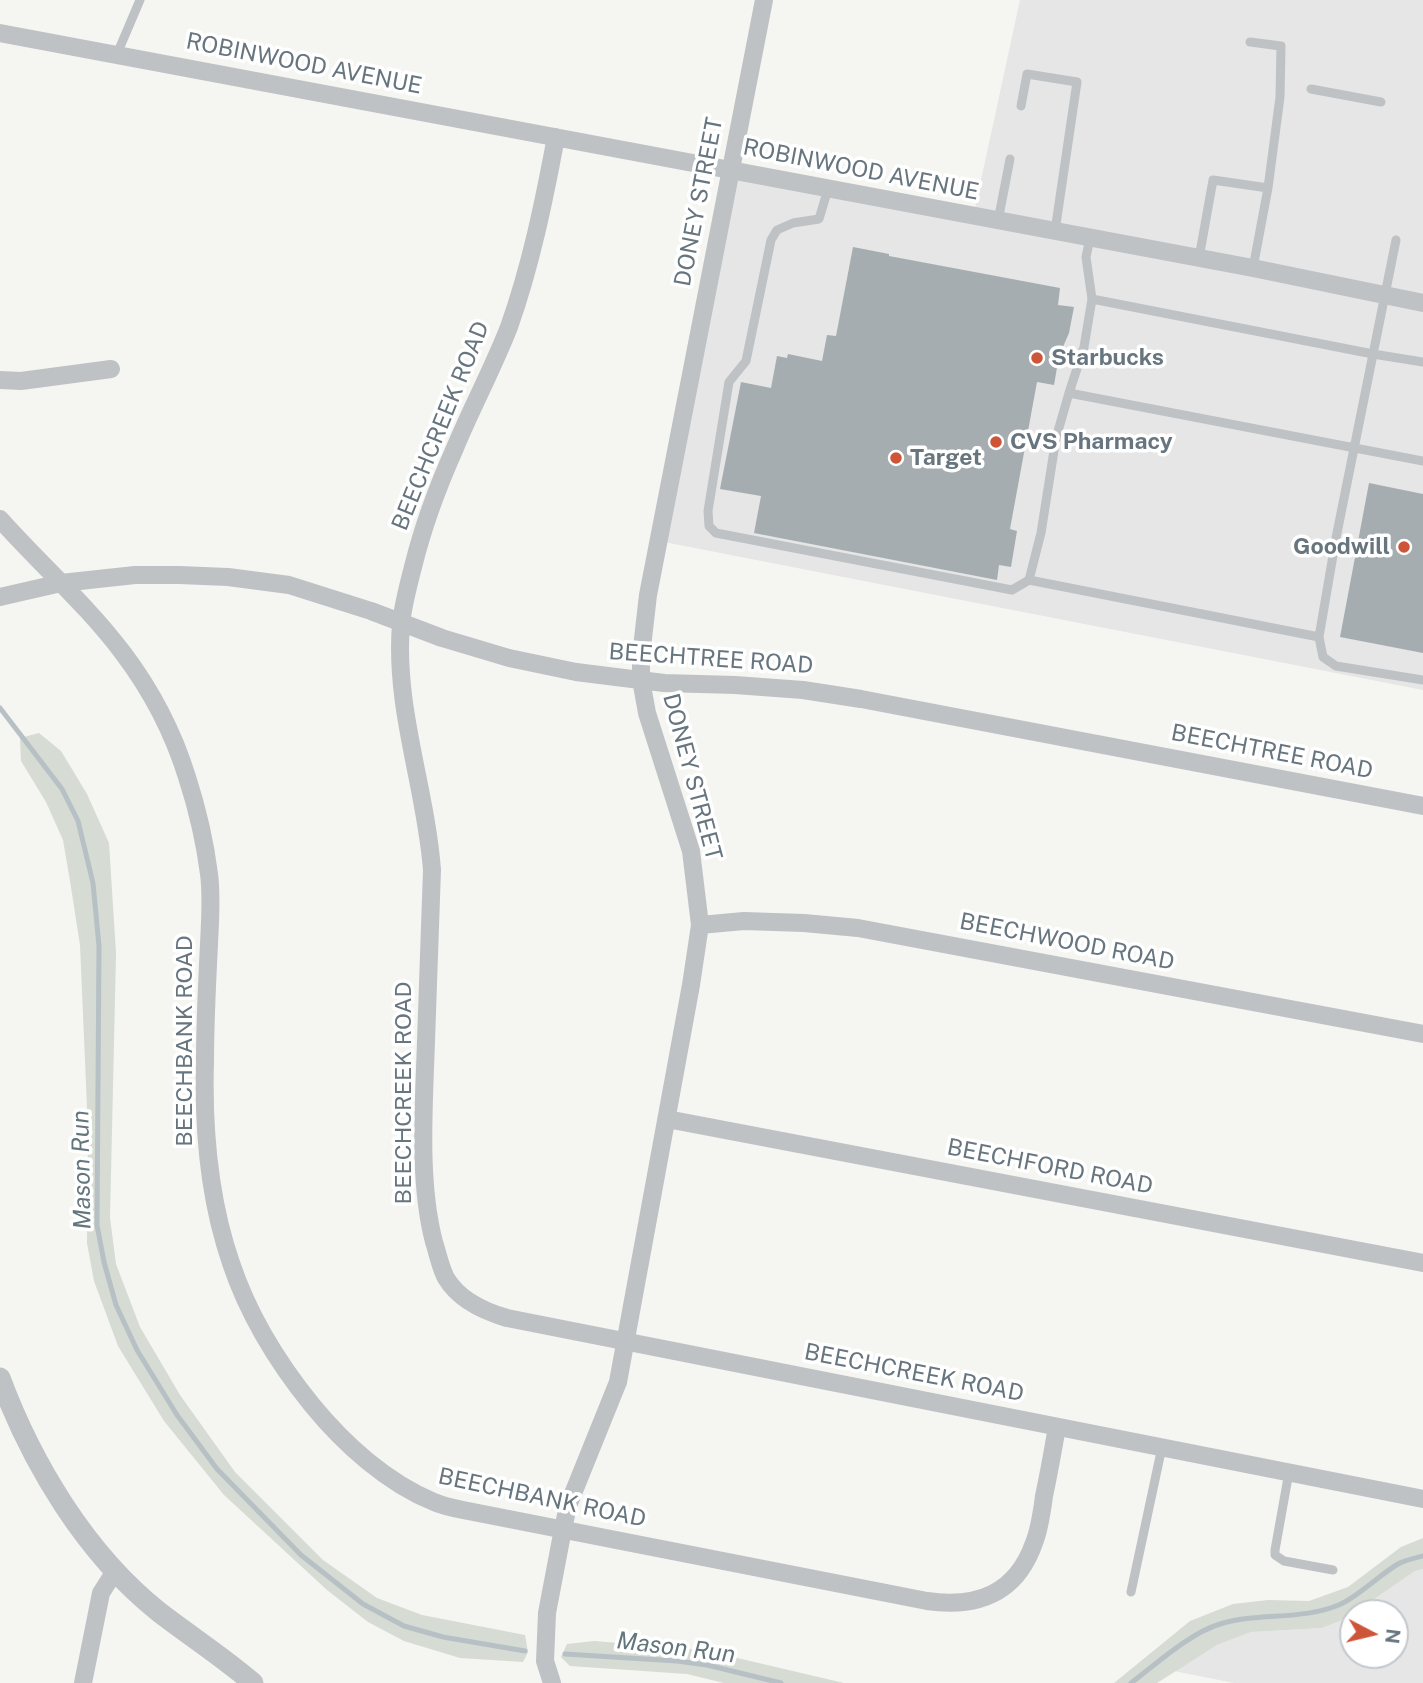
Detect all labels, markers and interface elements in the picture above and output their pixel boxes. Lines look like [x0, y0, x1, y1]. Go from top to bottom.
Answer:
street label: ROBINWOOD AVENUE [184, 28, 424, 100]
street label: DONEY STREET [669, 115, 729, 289]
street label: ROBINWOOD AVENUE [741, 134, 981, 206]
street label: BEECHCREEK ROAD [386, 318, 496, 534]
place label: Starbucks [1051, 344, 1164, 372]
marker: Starbucks [1029, 350, 1045, 366]
place label: CVS Pharmacy [1010, 428, 1173, 456]
marker: CVS Pharmacy [988, 434, 1004, 450]
place label: Target [910, 444, 982, 472]
marker: Target [888, 450, 904, 466]
place label: Goodwill [1293, 533, 1390, 561]
marker: Goodwill [1396, 539, 1412, 555]
street label: BEECHTREE ROAD [608, 638, 814, 680]
street label: DONEY STREET [656, 691, 728, 863]
street label: BEECHTREE ROAD [1169, 719, 1375, 785]
street label: BEECHWOOD ROAD [957, 908, 1177, 976]
street label: BEECHBANK ROAD [171, 935, 199, 1147]
street label: BEECHCREEK ROAD [390, 982, 418, 1204]
water label: Mason Run [67, 1110, 97, 1230]
street label: BEECHFORD ROAD [945, 1134, 1155, 1200]
street label: BEECHCREEK ROAD [802, 1338, 1026, 1408]
street label: BEECHBANK ROAD [436, 1463, 648, 1533]
north arrow [1339, 1599, 1409, 1669]
water label: Mason Run [615, 1626, 737, 1670]
text: N [1381, 1628, 1405, 1645]

